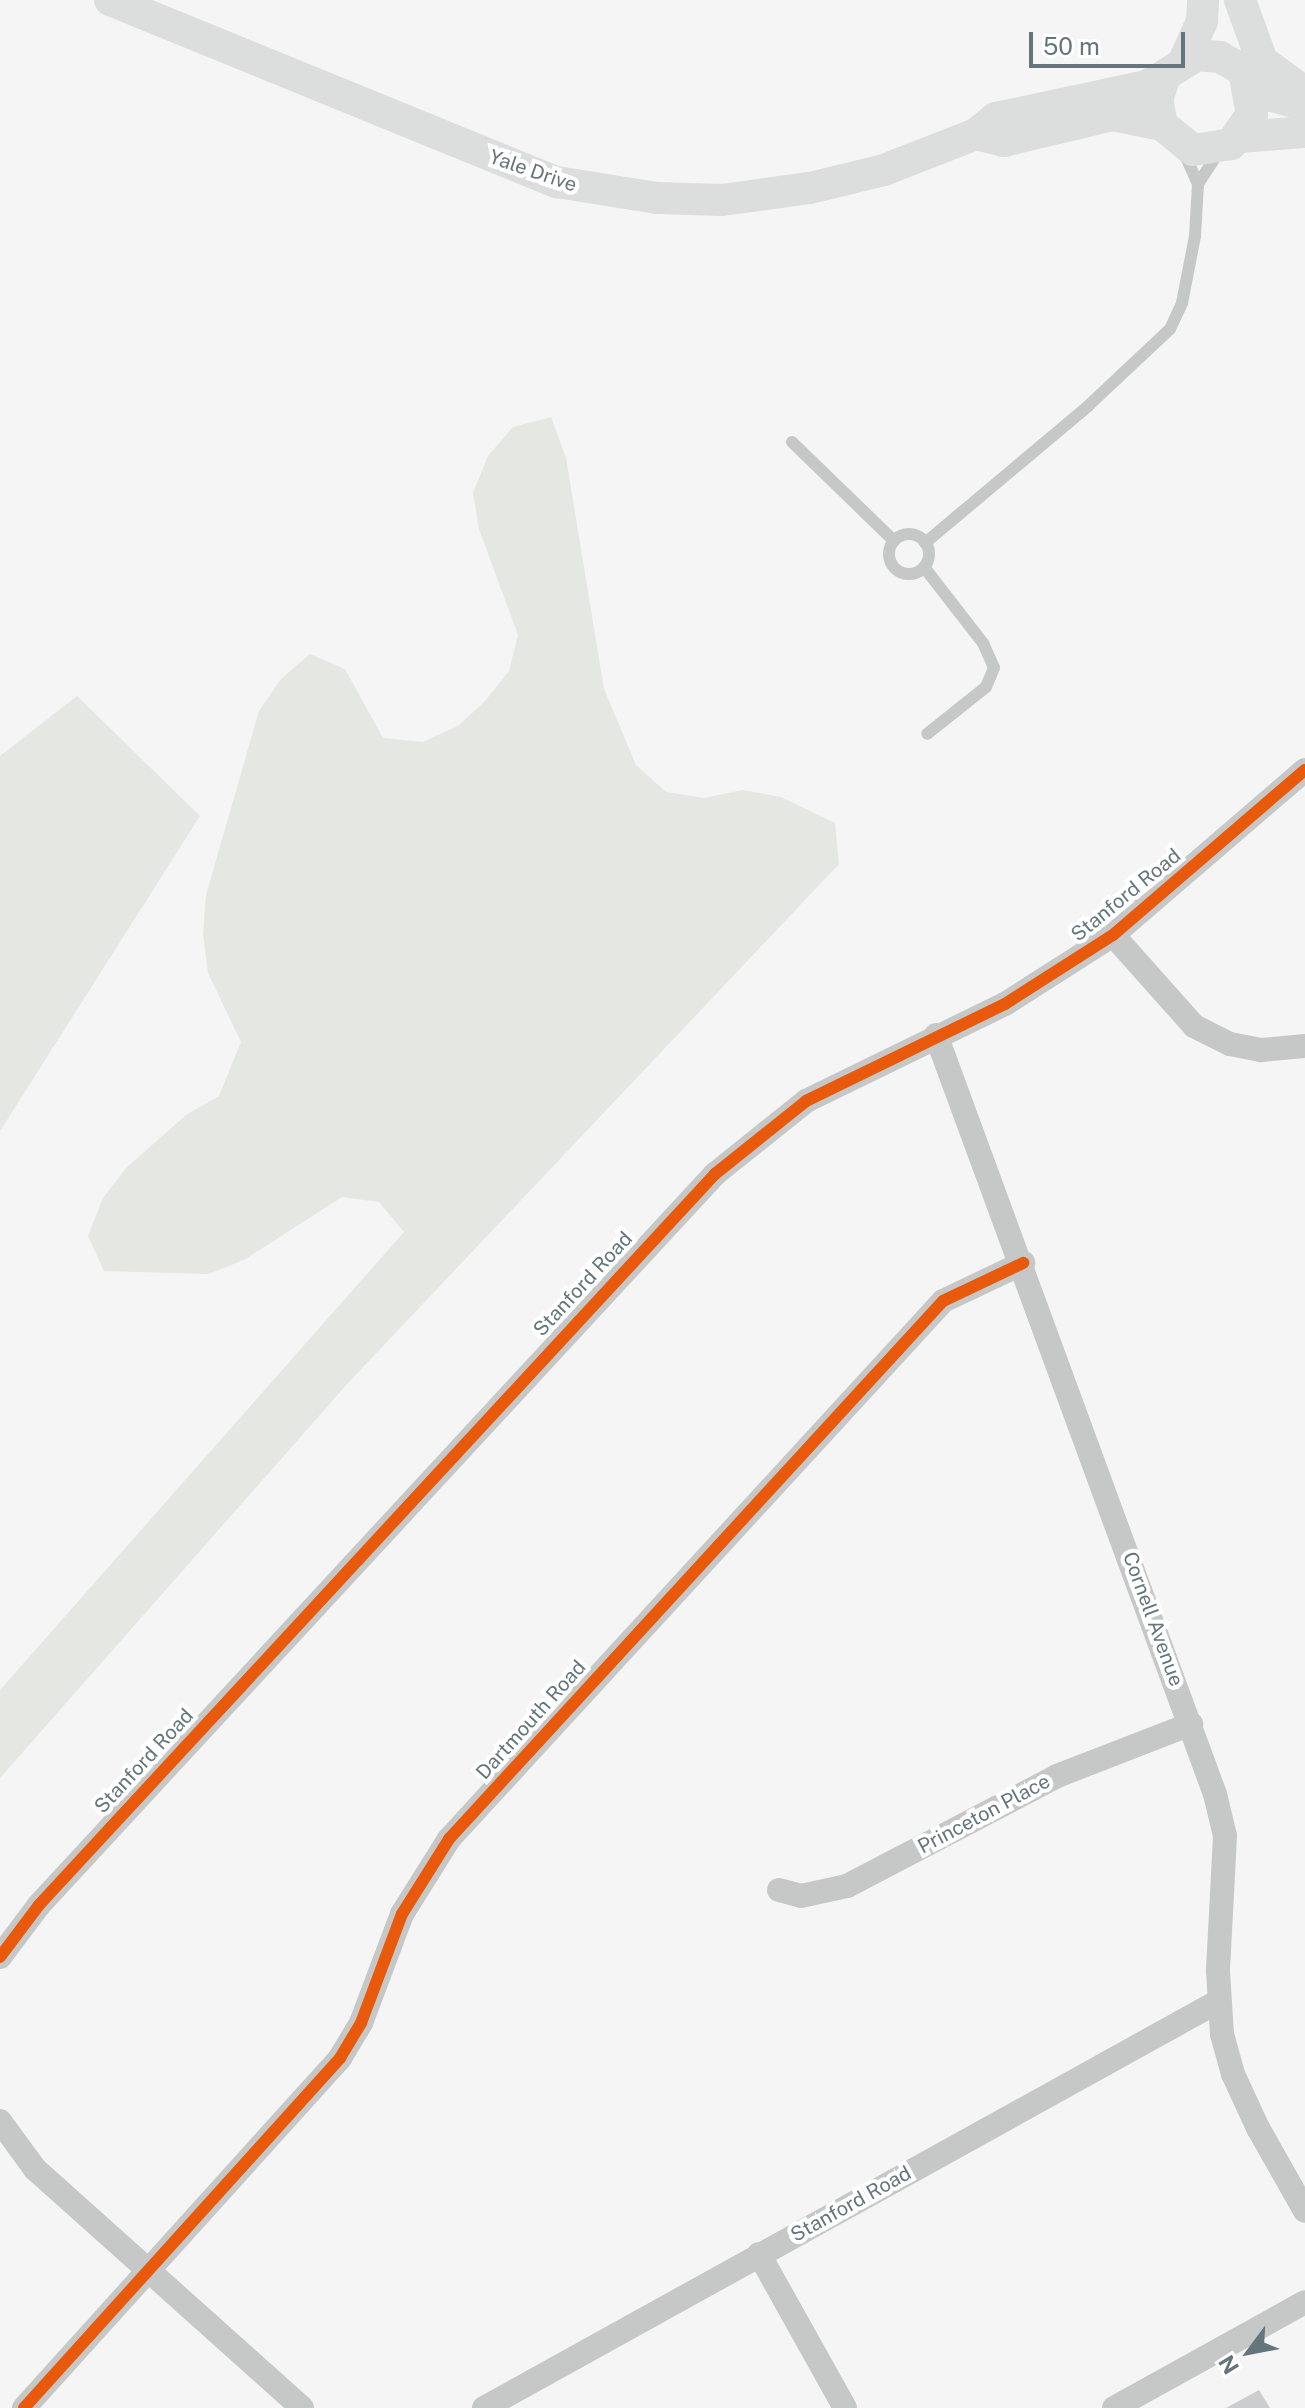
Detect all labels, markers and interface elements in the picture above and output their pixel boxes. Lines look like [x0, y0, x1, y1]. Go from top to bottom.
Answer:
scale bar [1033, 16, 1189, 66]
text: 50 m [1043, 32, 1100, 60]
street label: Yale Drive [486, 145, 580, 197]
street label: Stanford Road [1066, 844, 1186, 946]
street label: Stanford Road [529, 1227, 637, 1341]
street label: Cornell Avenue [1118, 1549, 1188, 1689]
street label: Dartmouth Road [471, 1656, 591, 1784]
street label: Stanford Road [90, 1704, 198, 1818]
street label: Princeton Place [914, 1769, 1054, 1859]
street label: Stanford Road [787, 2161, 915, 2247]
north arrow [1209, 2312, 1289, 2392]
text: N [1213, 2351, 1244, 2379]

